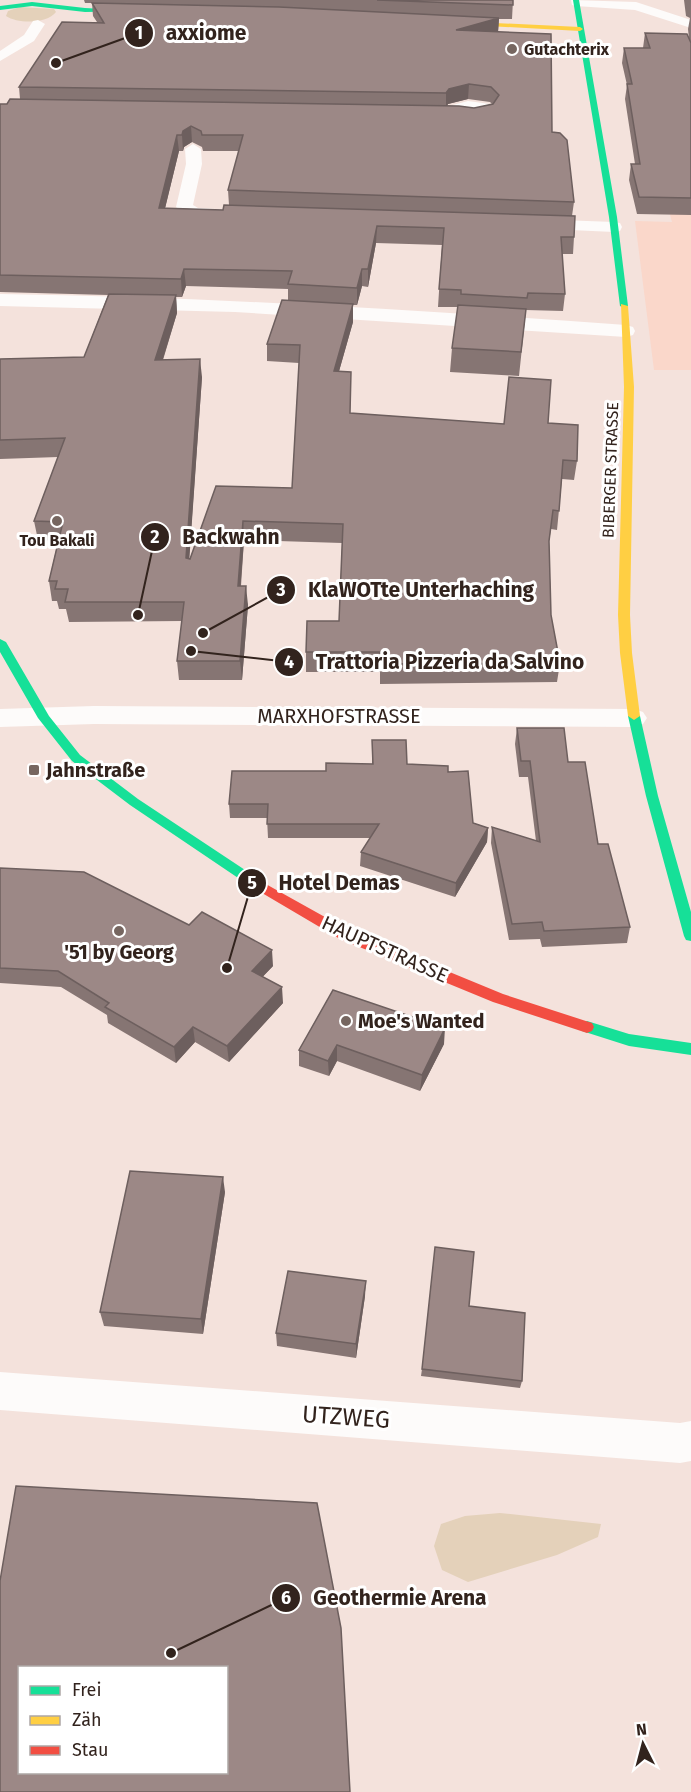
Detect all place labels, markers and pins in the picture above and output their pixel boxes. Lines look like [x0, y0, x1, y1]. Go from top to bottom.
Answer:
callout: axxiome [124, 14, 258, 53]
place label: Gutachterix [524, 40, 610, 59]
marker: Gutachterix [505, 42, 519, 56]
marker: Tou Bakali [50, 514, 64, 528]
callout: Backwahn [140, 517, 292, 556]
place label: Tou Bakali [19, 531, 95, 550]
callout: KlaWOTte Unterhaching [266, 570, 546, 609]
callout: Trattoria Pizzeria da Salvino [274, 642, 597, 681]
place label: Jahnstraße [45, 758, 145, 782]
marker: Jahnstraße [27, 763, 41, 777]
callout: Hotel Demas [237, 863, 412, 902]
marker: '51 by Georg [112, 924, 126, 938]
place label: '51 by Georg [64, 940, 175, 964]
place label: Moe's Wanted [358, 1009, 484, 1033]
marker: Moe's Wanted [339, 1014, 353, 1028]
callout: Geothermie Arena [271, 1578, 499, 1617]

